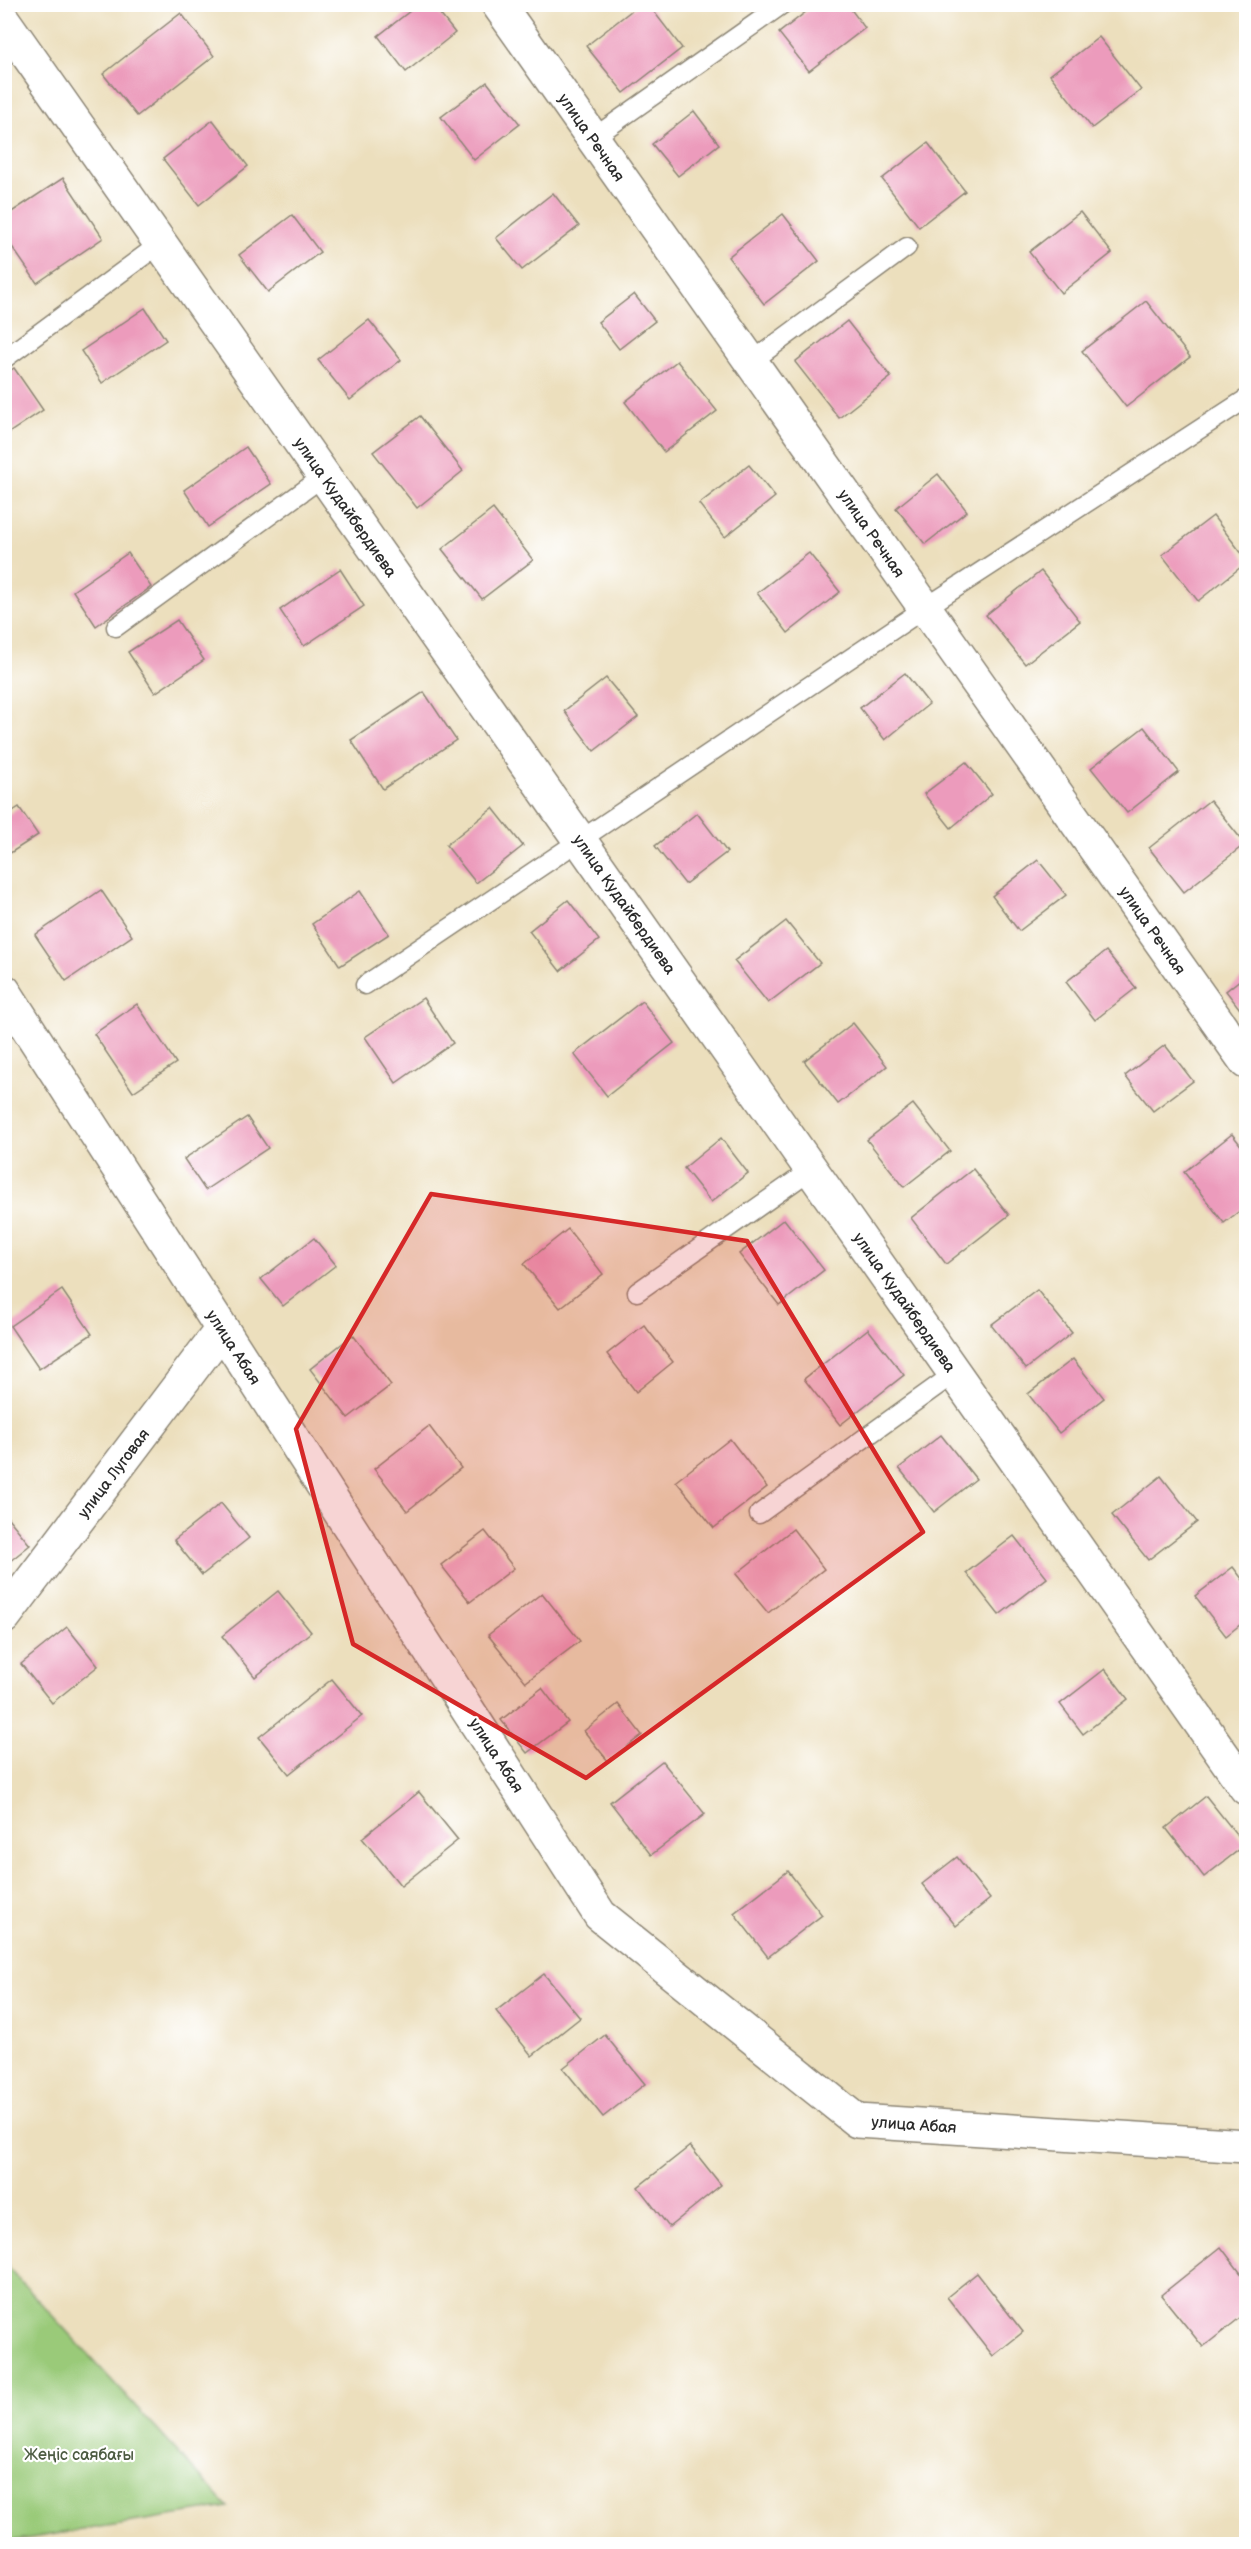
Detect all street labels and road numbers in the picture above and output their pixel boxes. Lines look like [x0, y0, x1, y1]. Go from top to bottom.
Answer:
street label: улица Речная [553, 90, 628, 186]
street label: улица Кудайбердиева [289, 434, 401, 582]
street label: улица Речная [833, 486, 908, 582]
street label: улица Кудайбердиева [568, 831, 680, 979]
street label: улица Речная [1114, 883, 1189, 979]
street label: улица Кудайбердиева [848, 1229, 960, 1377]
street label: улица Абая [202, 1307, 264, 1389]
street label: улица Луговая [74, 1425, 154, 1522]
street label: улица Абая [465, 1715, 527, 1797]
street label: улица Абая [871, 2113, 957, 2138]

